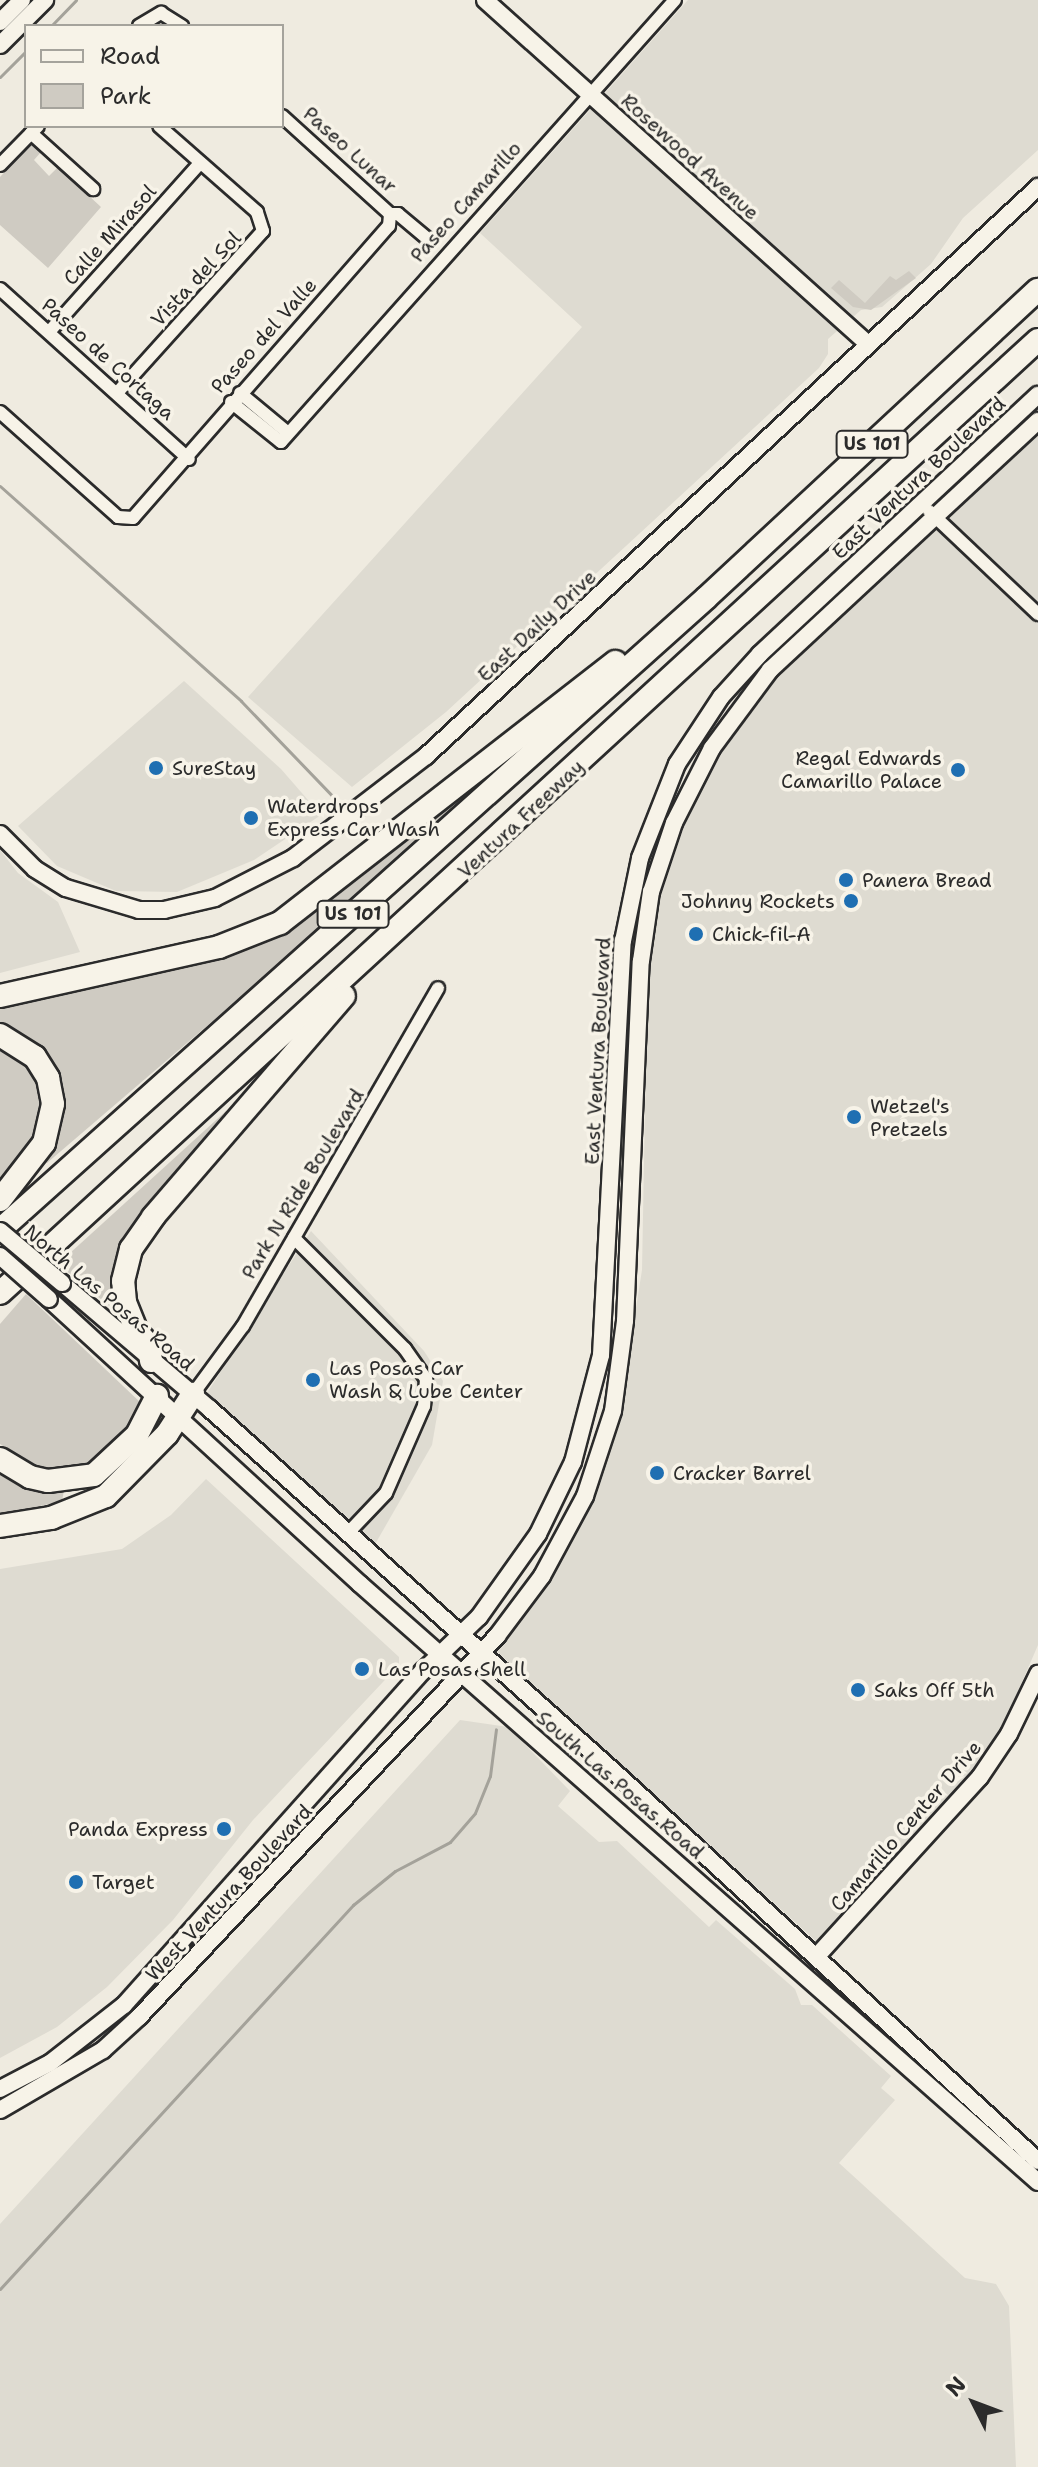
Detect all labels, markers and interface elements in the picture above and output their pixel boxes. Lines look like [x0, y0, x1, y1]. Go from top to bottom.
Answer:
legend [24, 24, 284, 128]
text: Road [100, 40, 160, 72]
text: Park [100, 80, 152, 112]
street label: Rosewood Avenue [616, 89, 764, 225]
street label: Paseo Lunar [298, 102, 402, 198]
street label: Paseo Camarillo [405, 137, 527, 267]
street label: Calle Mirasol [59, 180, 161, 290]
street label: Vista del Sol [146, 226, 246, 332]
street label: Paseo del Valle [206, 274, 322, 398]
street label: Paseo de Cortaga [36, 293, 180, 425]
street label: East Ventura Boulevard [827, 391, 1011, 565]
road number: US 101 [834, 430, 910, 458]
street label: East Daily Drive [473, 565, 601, 687]
place label: Regal Edwards Camarillo Palace [781, 746, 942, 793]
street label: Ventura Freeway [453, 754, 589, 884]
place label: SureStay [172, 756, 256, 780]
marker: SureStay [147, 759, 165, 777]
marker: Regal Edwards Camarillo Palace [949, 761, 967, 779]
place label: Waterdrops Express Car Wash [267, 794, 440, 841]
marker: Waterdrops Express Car Wash [242, 809, 260, 827]
place label: Panera Bread [862, 868, 992, 892]
marker: Panera Bread [837, 871, 855, 889]
place label: Johnny Rockets [681, 889, 835, 913]
marker: Johnny Rockets [842, 892, 860, 910]
road number: US 101 [315, 900, 391, 928]
place label: Chick-fil-A [712, 922, 811, 946]
marker: Chick-fil-A [687, 925, 705, 943]
street label: East Ventura Boulevard [580, 937, 616, 1165]
street label: Park N Ride Boulevard [237, 1085, 369, 1283]
place label: Wetzel's Pretzels [870, 1094, 950, 1141]
marker: Wetzel's Pretzels [845, 1108, 863, 1126]
street label: North Las Posas Road [19, 1220, 199, 1376]
place label: Las Posas Car Wash & Lube Center [329, 1356, 523, 1403]
marker: Las Posas Car Wash & Lube Center [304, 1371, 322, 1389]
place label: Cracker Barrel [673, 1461, 811, 1485]
marker: Cracker Barrel [648, 1464, 666, 1482]
place label: Las Posas Shell [378, 1657, 526, 1681]
marker: Las Posas Shell [353, 1660, 371, 1678]
place label: Saks Off 5th [874, 1678, 995, 1702]
marker: Saks Off 5th [849, 1681, 867, 1699]
street label: South Las Posas Road [531, 1706, 709, 1864]
street label: Camarillo Center Drive [825, 1736, 987, 1916]
street label: West Ventura Boulevard [141, 1800, 317, 1986]
place label: Panda Express [68, 1817, 208, 1841]
marker: Panda Express [215, 1820, 233, 1838]
place label: Target [92, 1870, 155, 1894]
marker: Target [67, 1873, 85, 1891]
north arrow [934, 2363, 1014, 2443]
text: N [939, 2370, 972, 2403]

